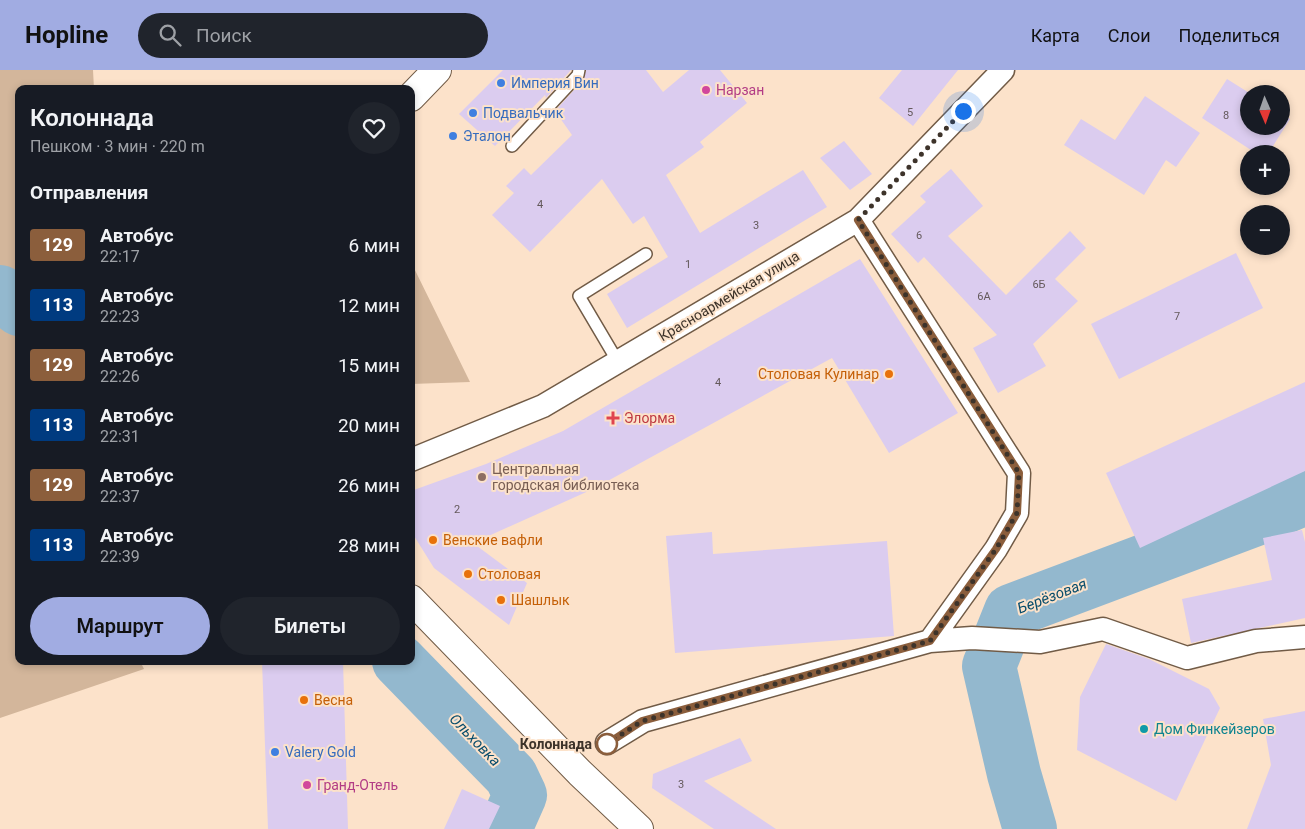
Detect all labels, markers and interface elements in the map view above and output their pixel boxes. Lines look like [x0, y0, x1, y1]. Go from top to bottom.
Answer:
search box [138, 13, 488, 58]
text: Hopline [25, 21, 108, 49]
icon: search [156, 21, 184, 49]
text: Поиск [196, 24, 252, 47]
text: Карта [1031, 25, 1080, 46]
text: Слои [1108, 25, 1151, 46]
text: Поделиться [1179, 25, 1280, 46]
place label: Империя Вин [511, 75, 599, 91]
marker: Империя Вин [495, 77, 507, 89]
place label: Нарзан [716, 82, 764, 98]
marker: Нарзан [700, 84, 712, 96]
north arrow [1240, 85, 1290, 135]
map controls [1240, 85, 1290, 255]
your location [951, 99, 976, 124]
button: heart [348, 102, 400, 154]
text: Колоннада [30, 104, 154, 132]
place label: Подвальчик [483, 105, 564, 121]
house number: 5 [907, 106, 913, 119]
marker: Подвальчик [467, 107, 479, 119]
house number: 8 [1223, 109, 1229, 122]
place label: Эталон [463, 128, 511, 144]
marker: Эталон [447, 130, 459, 142]
text: Пешком · 3 мин · 220 m [30, 137, 205, 156]
button: + [1240, 145, 1290, 195]
text: Отправления [30, 181, 148, 204]
house number: 4 [537, 198, 543, 211]
button: − [1240, 205, 1290, 255]
house number: 3 [753, 219, 759, 232]
text: Автобус [100, 224, 174, 247]
house number: 6 [916, 229, 922, 242]
text: 129 [42, 234, 73, 255]
text: 6 мин [349, 234, 400, 257]
text: 22:17 [100, 247, 140, 266]
street label: Красноармейская улица [656, 248, 802, 344]
house number: 1 [685, 258, 691, 271]
house number: 6Б [1032, 278, 1046, 291]
text: Автобус [100, 284, 174, 307]
house number: 6А [977, 290, 992, 303]
text: 113 [42, 294, 73, 315]
text: 12 мин [338, 294, 400, 317]
text: 22:23 [100, 307, 140, 326]
house number: 7 [1174, 310, 1180, 323]
text: Автобус [100, 344, 174, 367]
text: 129 [42, 354, 73, 375]
text: 15 мин [338, 354, 400, 377]
place label: Столовая Кулинар [758, 366, 879, 382]
text: 22:26 [100, 367, 140, 386]
marker: Столовая Кулинар [883, 368, 895, 380]
house number: 4 [715, 376, 721, 389]
text: Автобус [100, 404, 174, 427]
place label: Элорма [624, 410, 675, 426]
marker: Элорма [606, 411, 620, 425]
text: 113 [42, 414, 73, 435]
text: 20 мин [338, 414, 400, 437]
text: 22:31 [100, 427, 140, 446]
place label: Центральная городская библиотека [492, 461, 639, 493]
text: Автобус [100, 464, 174, 487]
marker: Центральная городская библиотека [476, 471, 488, 483]
text: 129 [42, 474, 73, 495]
text: 26 мин [338, 474, 400, 497]
text: 22:37 [100, 487, 140, 506]
house number: 2 [454, 503, 460, 516]
text: Автобус [100, 524, 174, 547]
place label: Венские вафли [443, 532, 543, 548]
text: 113 [42, 534, 73, 555]
text: 28 мин [338, 534, 400, 557]
marker: Венские вафли [427, 534, 439, 546]
text: 22:39 [100, 547, 140, 566]
place label: Столовая [478, 566, 541, 582]
marker: Столовая [462, 568, 474, 580]
water label: Берёзовая [1015, 575, 1089, 617]
place label: Шашлык [511, 592, 570, 608]
marker: Шашлык [495, 594, 507, 606]
button: Маршрут [30, 597, 210, 655]
button: Билеты [220, 597, 400, 655]
place label: Весна [314, 692, 353, 708]
marker: Весна [298, 694, 310, 706]
water label: Ольховка [446, 710, 504, 770]
place label: Дом Финкейзеров [1154, 721, 1275, 737]
marker: Дом Финкейзеров [1138, 723, 1150, 735]
marker: Колоннада [596, 733, 618, 755]
place label: Колоннада [520, 736, 592, 752]
place label: Valery Gold [285, 744, 356, 760]
marker: Valery Gold [269, 746, 281, 758]
place label: Гранд-Отель [317, 777, 398, 793]
house number: 3 [678, 778, 684, 791]
marker: Гранд-Отель [301, 779, 313, 791]

